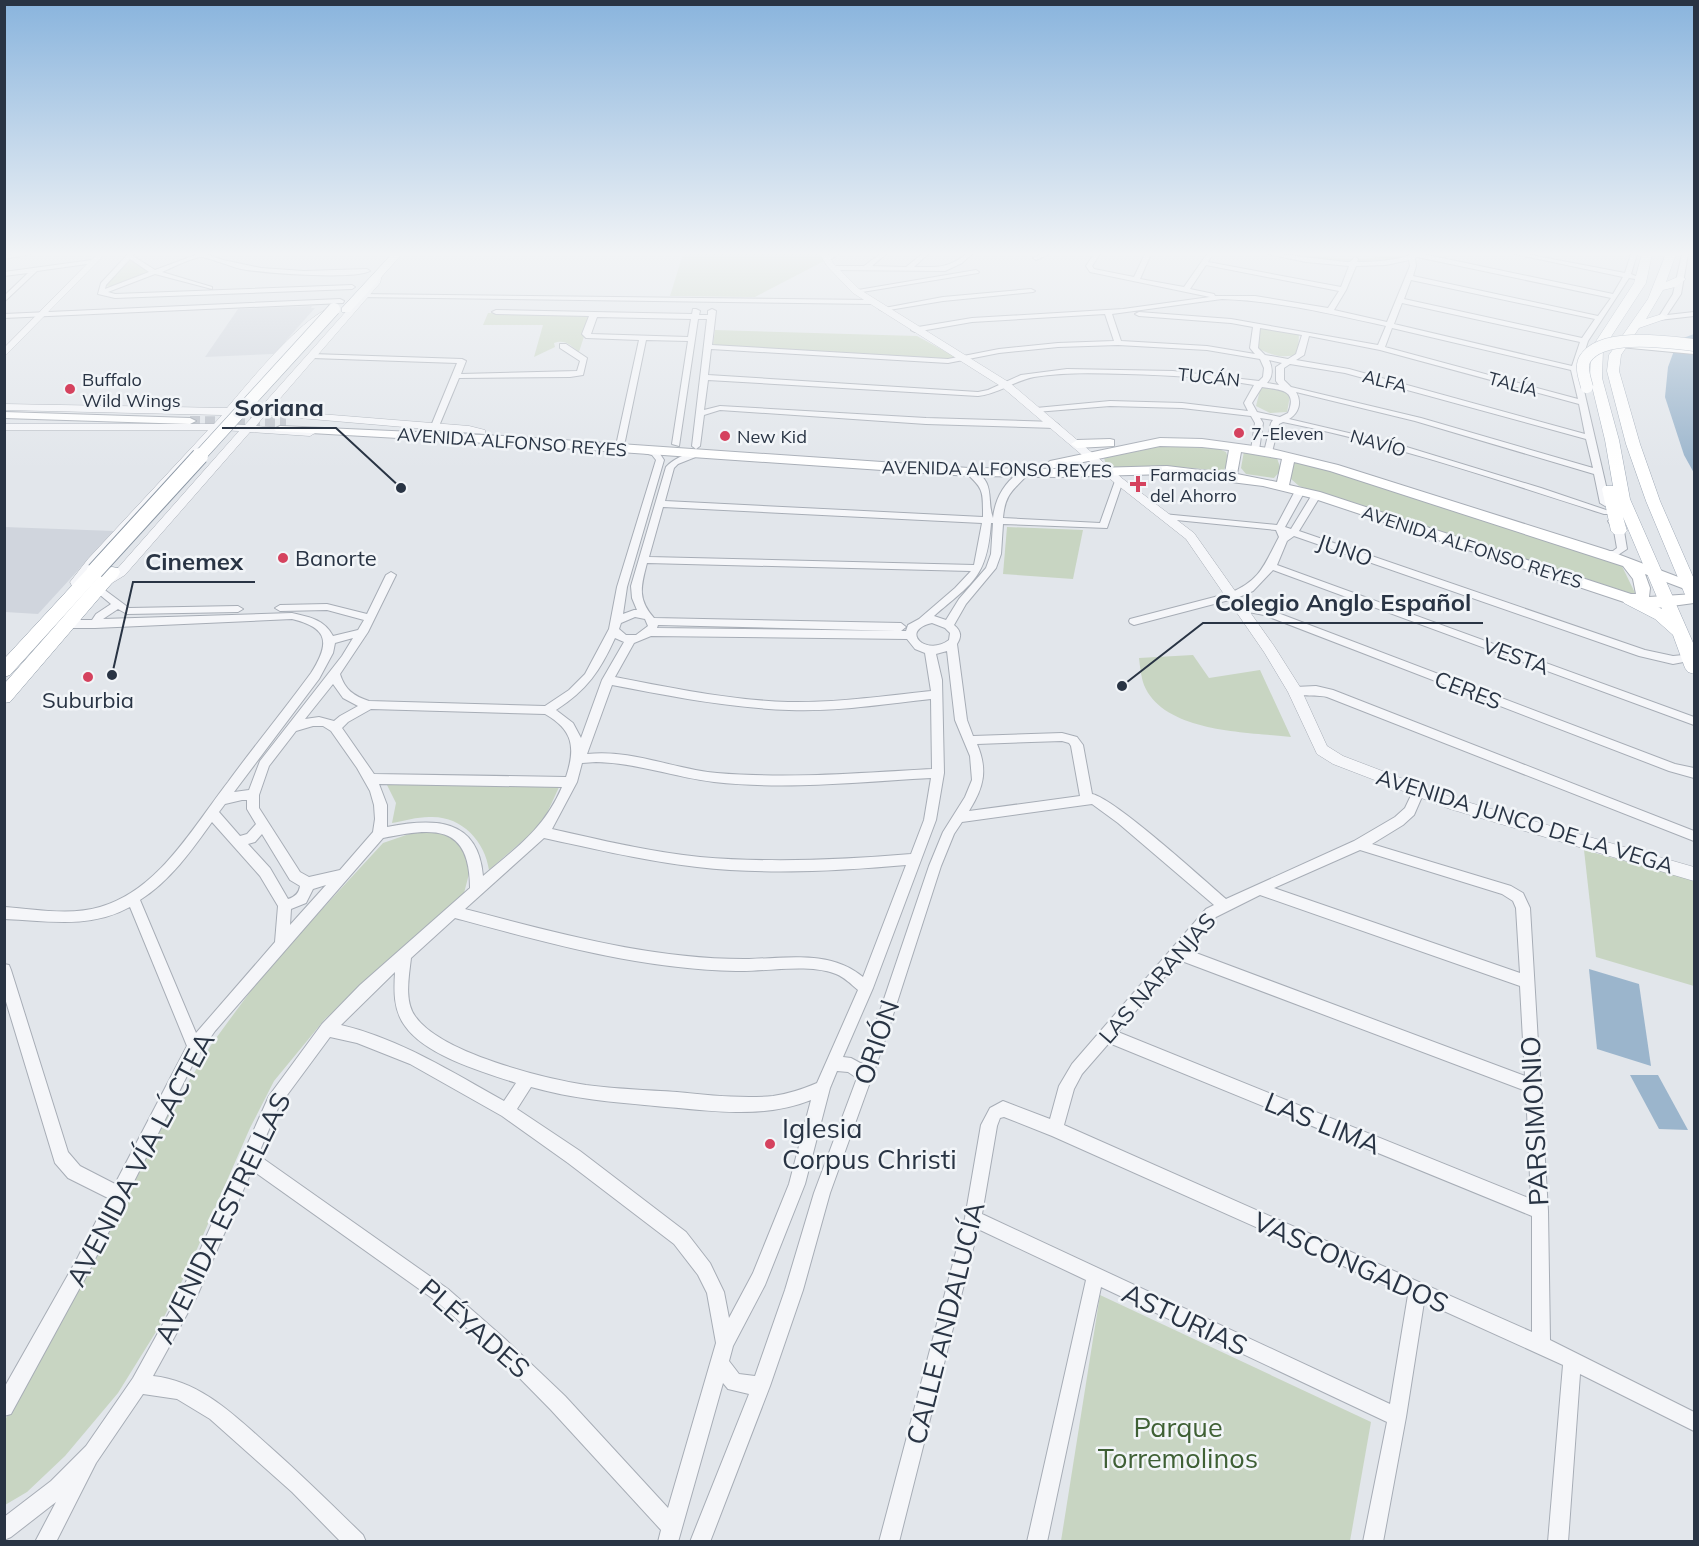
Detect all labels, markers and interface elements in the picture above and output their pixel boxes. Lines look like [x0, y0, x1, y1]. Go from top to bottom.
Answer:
street label: TUCÁN [1177, 362, 1241, 392]
street label: ALFA [1360, 364, 1410, 398]
street label: TALÍA [1486, 366, 1540, 402]
place label: Buffalo Wild Wings [82, 368, 181, 412]
marker: Buffalo Wild Wings [63, 382, 77, 396]
callout: Soriana [222, 386, 336, 428]
text: Soriana [234, 392, 324, 422]
street label: AVENIDA ALFONSO REYES [396, 422, 628, 462]
place label: 7-Eleven [1251, 422, 1324, 445]
street label: NAVÍO [1348, 424, 1408, 462]
place label: New Kid [737, 425, 807, 448]
marker: 7-Eleven [1232, 426, 1246, 440]
marker: New Kid [718, 429, 732, 443]
street label: AVENIDA ALFONSO REYES [882, 455, 1112, 483]
place label: Farmacias del Ahorro [1150, 463, 1237, 507]
marker: Farmacias del Ahorro [1131, 477, 1145, 491]
street label: AVENIDA ALFONSO REYES [1359, 500, 1585, 594]
street label: JUNO [1314, 528, 1376, 572]
callout: Cinemex [133, 540, 255, 582]
place label: Banorte [295, 544, 377, 572]
text: Cinemex [145, 546, 244, 576]
marker: Banorte [276, 551, 290, 565]
callout: Colegio Anglo Español [1203, 581, 1483, 623]
text: Colegio Anglo Español [1215, 587, 1471, 617]
street label: VESTA [1479, 631, 1553, 681]
street label: CERES [1430, 664, 1506, 716]
marker: Suburbia [81, 670, 95, 684]
place label: Suburbia [42, 686, 134, 714]
street label: AVENIDA JUNCO DE LA VEGA [1373, 762, 1677, 880]
street label: LAS NARANJAS [1093, 907, 1221, 1049]
street label: ORIÓN [846, 995, 906, 1089]
street label: AVENIDA VÍA LÁCTEA [59, 1026, 222, 1292]
street label: PARSIMONIO [1513, 1035, 1555, 1207]
street label: LAS LIMA [1260, 1084, 1386, 1162]
street label: AVENIDA ESTRELLAS [146, 1087, 298, 1349]
place label: Iglesia Corpus Christi [782, 1111, 957, 1176]
marker: Iglesia Corpus Christi [763, 1137, 777, 1151]
street label: CALLE ANDALUCÍA [898, 1198, 992, 1448]
street label: VASCONGADOS [1248, 1204, 1454, 1320]
street label: PLÉYADES [413, 1271, 537, 1385]
street label: ASTURIAS [1117, 1275, 1253, 1363]
park label: Parque Torremolinos [1098, 1410, 1258, 1475]

